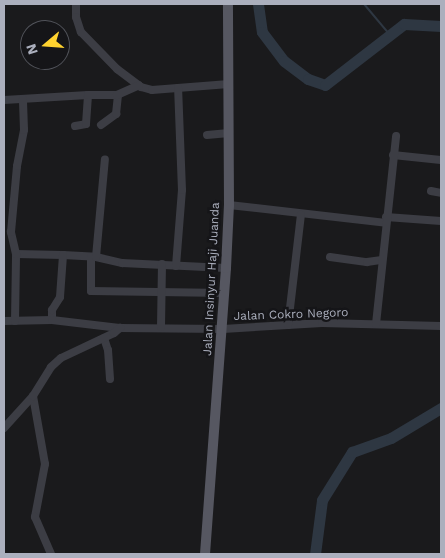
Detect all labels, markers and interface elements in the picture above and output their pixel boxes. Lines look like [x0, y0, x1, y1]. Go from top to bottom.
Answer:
north arrow [20, 20, 70, 70]
text: N [22, 42, 41, 57]
street label: Jalan Insinyur Haji Juanda [201, 202, 223, 356]
street label: Jalan Cokro Negoro [233, 306, 349, 324]

